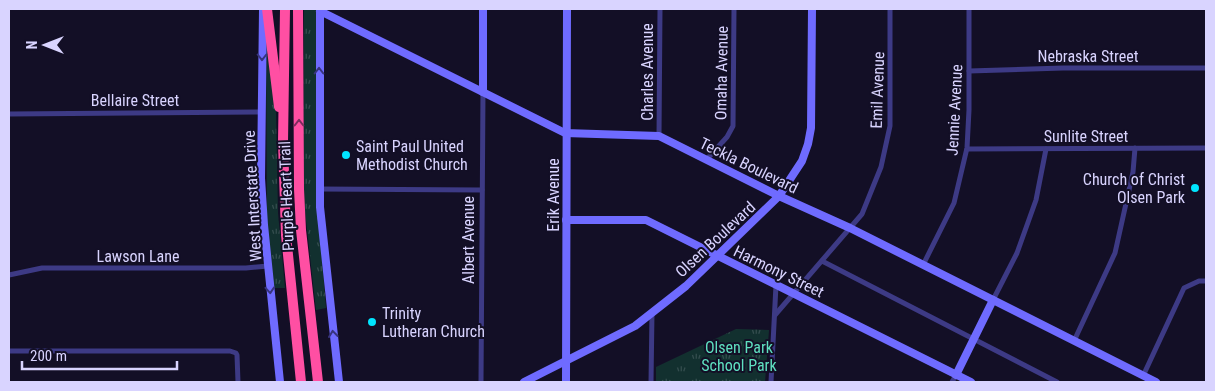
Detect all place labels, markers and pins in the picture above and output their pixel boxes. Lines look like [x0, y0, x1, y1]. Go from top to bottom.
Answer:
place label: Saint Paul United Methodist Church [356, 137, 468, 174]
marker: Saint Paul United Methodist Church [340, 149, 352, 161]
place label: Church of Christ Olsen Park [1083, 170, 1186, 207]
marker: Church of Christ Olsen Park [1189, 182, 1201, 194]
place label: Trinity Lutheran Church [382, 304, 485, 341]
marker: Trinity Lutheran Church [366, 316, 378, 328]

